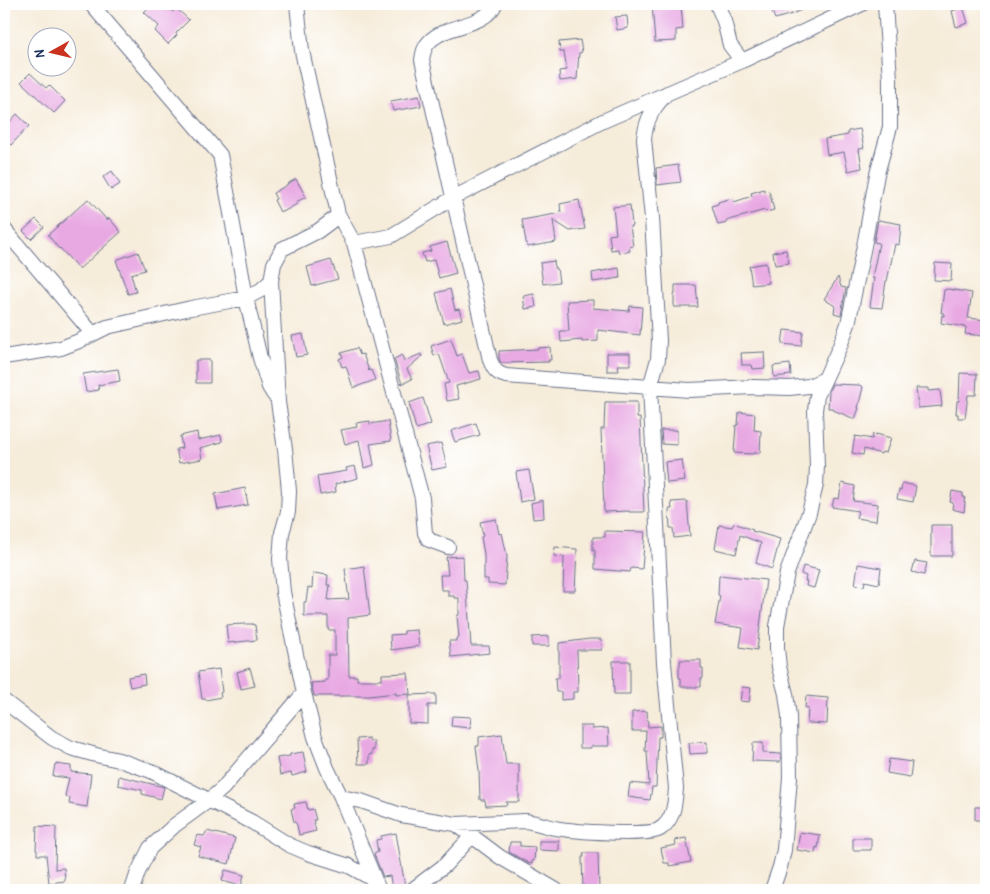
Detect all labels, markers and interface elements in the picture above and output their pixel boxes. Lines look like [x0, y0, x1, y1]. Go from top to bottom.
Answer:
north arrow [28, 28, 78, 78]
text: N [29, 48, 49, 59]

